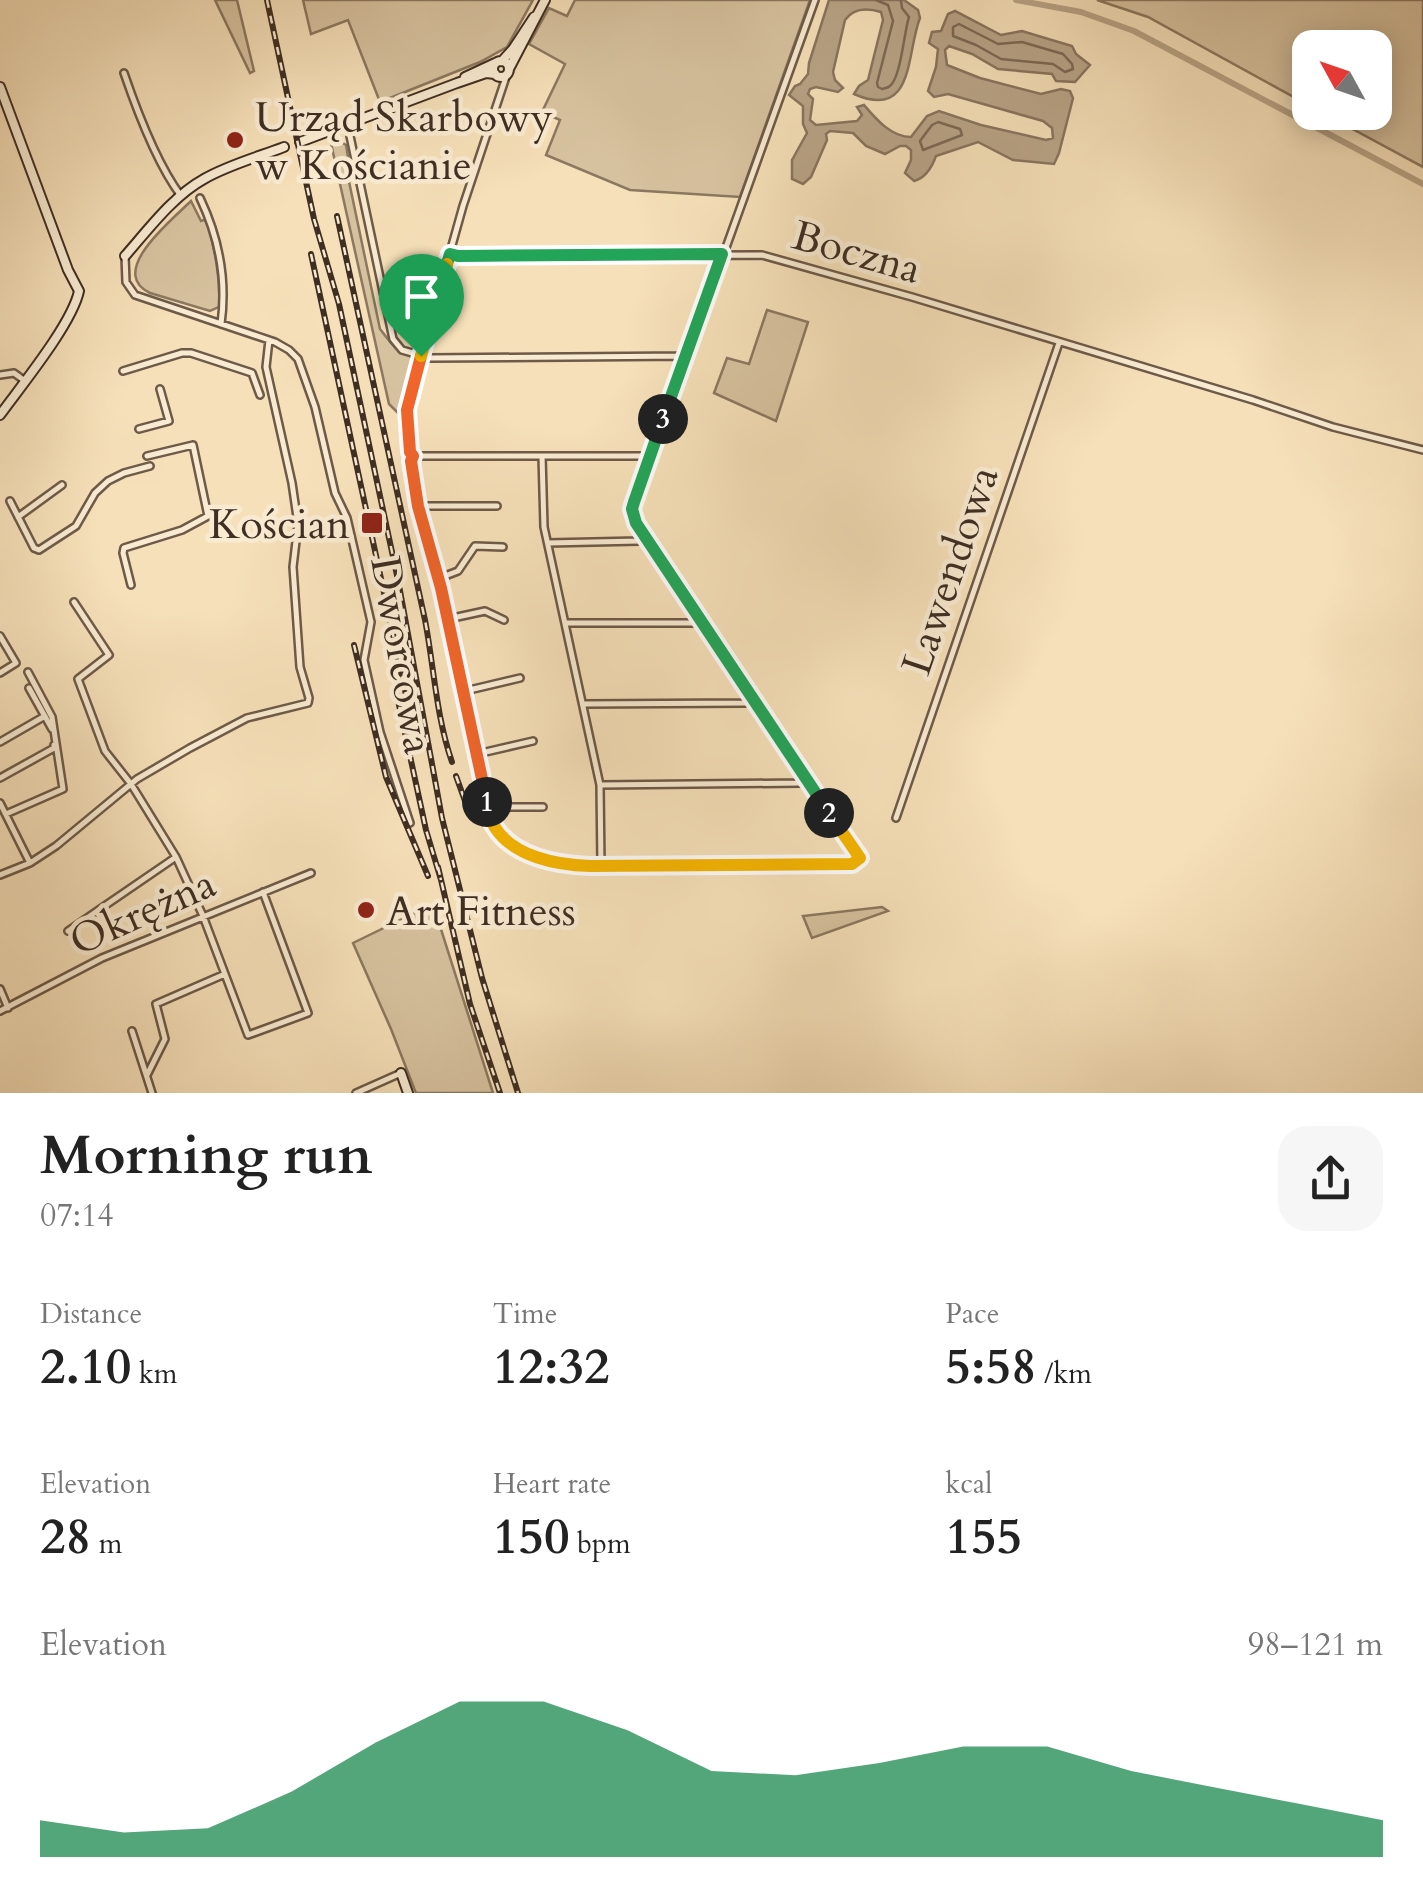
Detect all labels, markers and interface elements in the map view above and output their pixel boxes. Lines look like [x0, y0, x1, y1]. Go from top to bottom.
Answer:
north arrow [1292, 30, 1392, 130]
map controls [1292, 30, 1392, 130]
place label: Urząd Skarbowy w Kościanie [255, 89, 553, 194]
marker: Urząd Skarbowy w Kościanie [224, 129, 246, 151]
street label: Boczna [786, 207, 928, 298]
pin [379, 254, 464, 357]
icon: arrive [394, 269, 449, 324]
pin: 3 [638, 394, 688, 444]
text: 3 [656, 400, 670, 438]
street label: Lawendowa [888, 459, 1013, 682]
place label: Kościan [209, 496, 350, 553]
marker: Kościan [359, 510, 385, 536]
street label: Dworcowa [356, 552, 447, 758]
pin: 1 [462, 777, 512, 827]
text: 1 [480, 783, 494, 821]
pin: 2 [804, 788, 854, 838]
text: 2 [822, 794, 836, 832]
street label: Okrężna [61, 855, 225, 970]
place label: Art Fitness [386, 883, 576, 940]
marker: Art Fitness [355, 899, 377, 921]
text: Morning run [40, 1119, 373, 1193]
button: share [1278, 1126, 1383, 1231]
text: 07:14 [40, 1194, 114, 1238]
text: Distance [40, 1295, 142, 1333]
text: Time [493, 1295, 557, 1333]
text: Pace [945, 1295, 999, 1333]
text: 2.10 [40, 1333, 131, 1401]
text: 12:32 [493, 1333, 610, 1401]
text: 5:58 [945, 1333, 1037, 1401]
text: km [131, 1355, 178, 1393]
text: /km [1037, 1355, 1092, 1393]
text: Elevation [40, 1465, 151, 1503]
text: Heart rate [493, 1465, 611, 1503]
text: kcal [945, 1465, 992, 1503]
text: 28 [40, 1503, 91, 1571]
text: 150 [493, 1503, 570, 1571]
text: 155 [945, 1503, 1022, 1571]
text: m [91, 1525, 122, 1563]
text: bpm [570, 1525, 631, 1563]
text: Elevation [40, 1623, 167, 1667]
text: 98–121 m [1248, 1623, 1383, 1667]

